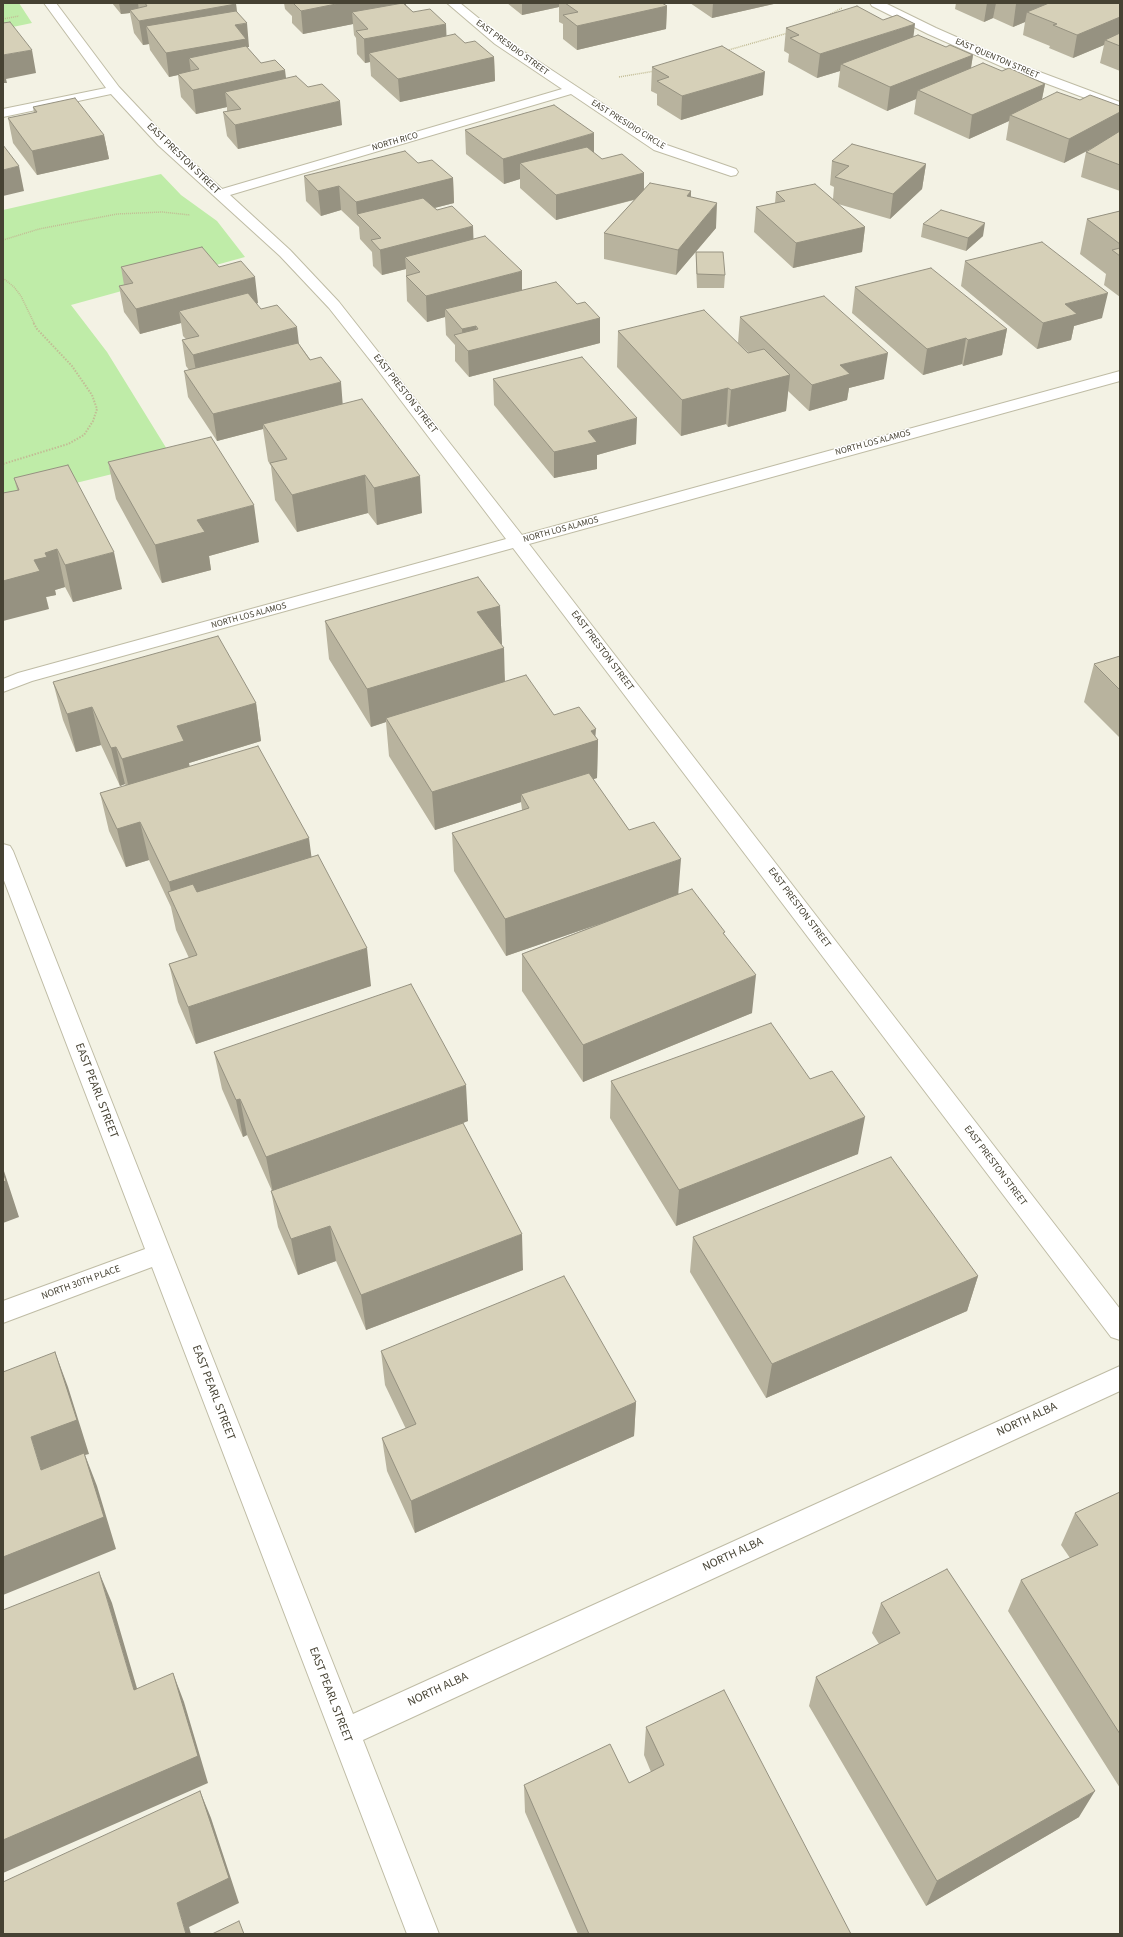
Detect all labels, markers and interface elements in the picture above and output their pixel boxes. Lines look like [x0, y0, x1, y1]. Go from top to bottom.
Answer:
street label: EAST PRESIDIO STREET [473, 18, 551, 78]
street label: EAST QUENTON STREET [953, 36, 1041, 82]
street label: EAST PRESIDIO CIRCLE [589, 98, 667, 152]
street label: EAST PRESTON STREET [144, 121, 222, 197]
street label: NORTH RICO [371, 130, 419, 154]
street label: EAST PRESTON STREET [370, 352, 440, 436]
street label: NORTH LOS ALAMOS [834, 428, 912, 458]
street label: NORTH LOS ALAMOS [522, 515, 600, 545]
street label: NORTH LOS ALAMOS [210, 601, 288, 631]
street label: EAST PRESTON STREET [568, 609, 636, 693]
street label: EAST PRESTON STREET [765, 866, 833, 950]
street label: EAST PEARL STREET [71, 1041, 121, 1141]
street label: EAST PRESTON STREET [961, 1124, 1029, 1208]
street label: NORTH 30TH PLACE [40, 1263, 122, 1303]
street label: EAST PEARL STREET [188, 1343, 238, 1443]
street label: NORTH ALBA [995, 1400, 1059, 1440]
street label: NORTH ALBA [701, 1535, 765, 1575]
street label: EAST PEARL STREET [305, 1645, 355, 1745]
street label: NORTH ALBA [406, 1670, 470, 1710]

